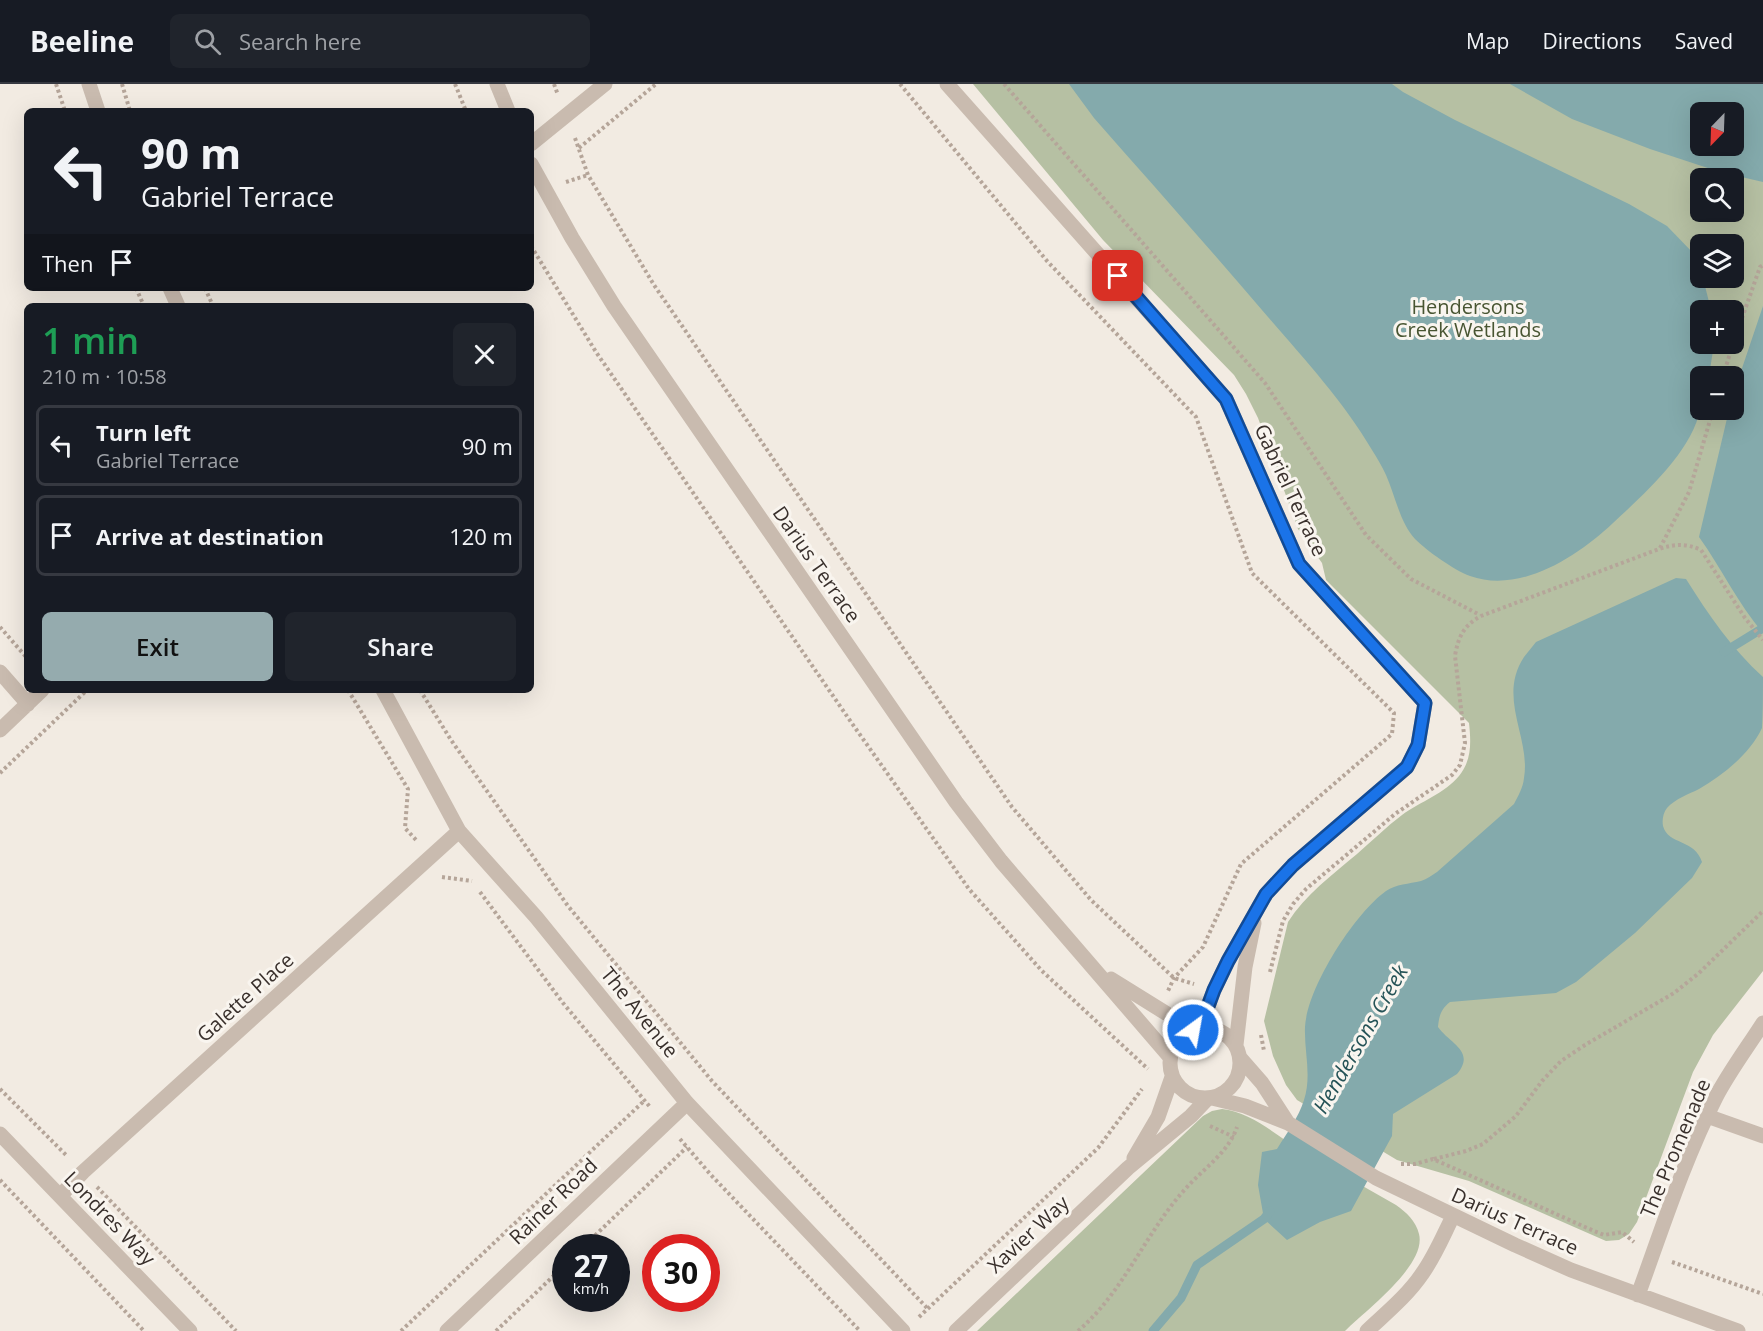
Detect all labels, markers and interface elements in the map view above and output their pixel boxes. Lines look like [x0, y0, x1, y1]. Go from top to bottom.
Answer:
search box [170, 14, 590, 68]
text: Beeline [30, 22, 134, 60]
icon: search [191, 25, 224, 58]
text: Search here [239, 26, 362, 56]
text: Map [1466, 27, 1509, 55]
text: Directions [1542, 27, 1642, 55]
text: Saved [1675, 27, 1733, 55]
north arrow [1690, 102, 1744, 156]
map controls [1690, 102, 1744, 420]
text: 90 m [141, 124, 241, 181]
icon: left [42, 132, 120, 210]
button: search [1690, 168, 1744, 222]
text: Gabriel Terrace [141, 178, 334, 215]
button: layers [1690, 234, 1744, 288]
icon: arrive [105, 246, 138, 279]
text: Then [42, 248, 93, 278]
pin [1092, 250, 1143, 301]
icon: arrive [1101, 259, 1134, 292]
park label: Hendersons Creek Wetlands [1395, 293, 1541, 343]
button: + [1690, 300, 1744, 354]
text: 1 min [42, 316, 139, 365]
button: close [453, 323, 516, 386]
text: 210 m · 10:58 [42, 363, 167, 390]
button: − [1690, 366, 1744, 420]
text: Turn left [96, 417, 191, 447]
street label: Gabriel Terrace [1249, 419, 1333, 561]
icon: left [45, 429, 78, 462]
text: 90 m [462, 431, 513, 461]
text: Gabriel Terrace [96, 447, 239, 474]
street label: Darius Terrace [767, 500, 867, 628]
icon: arrive [45, 519, 78, 552]
text: Arrive at destination [96, 521, 324, 551]
text: 120 m [449, 521, 513, 551]
button: Exit [42, 612, 273, 681]
button: Share [285, 612, 516, 681]
street label: Galette Place [191, 946, 299, 1048]
water label: Hendersons Creek [1306, 959, 1414, 1118]
street label: The Avenue [595, 961, 685, 1063]
position arrow [1161, 998, 1225, 1062]
street label: The Promenade [1634, 1074, 1716, 1222]
street label: Rainer Road [503, 1152, 603, 1250]
street label: Londres Way [58, 1165, 162, 1271]
street label: Darius Terrace [1447, 1181, 1583, 1261]
street label: Xavier Way [982, 1189, 1075, 1279]
speed limit sign: 30 [642, 1234, 720, 1312]
text: 27 [574, 1245, 608, 1286]
text: km/h [573, 1278, 609, 1298]

